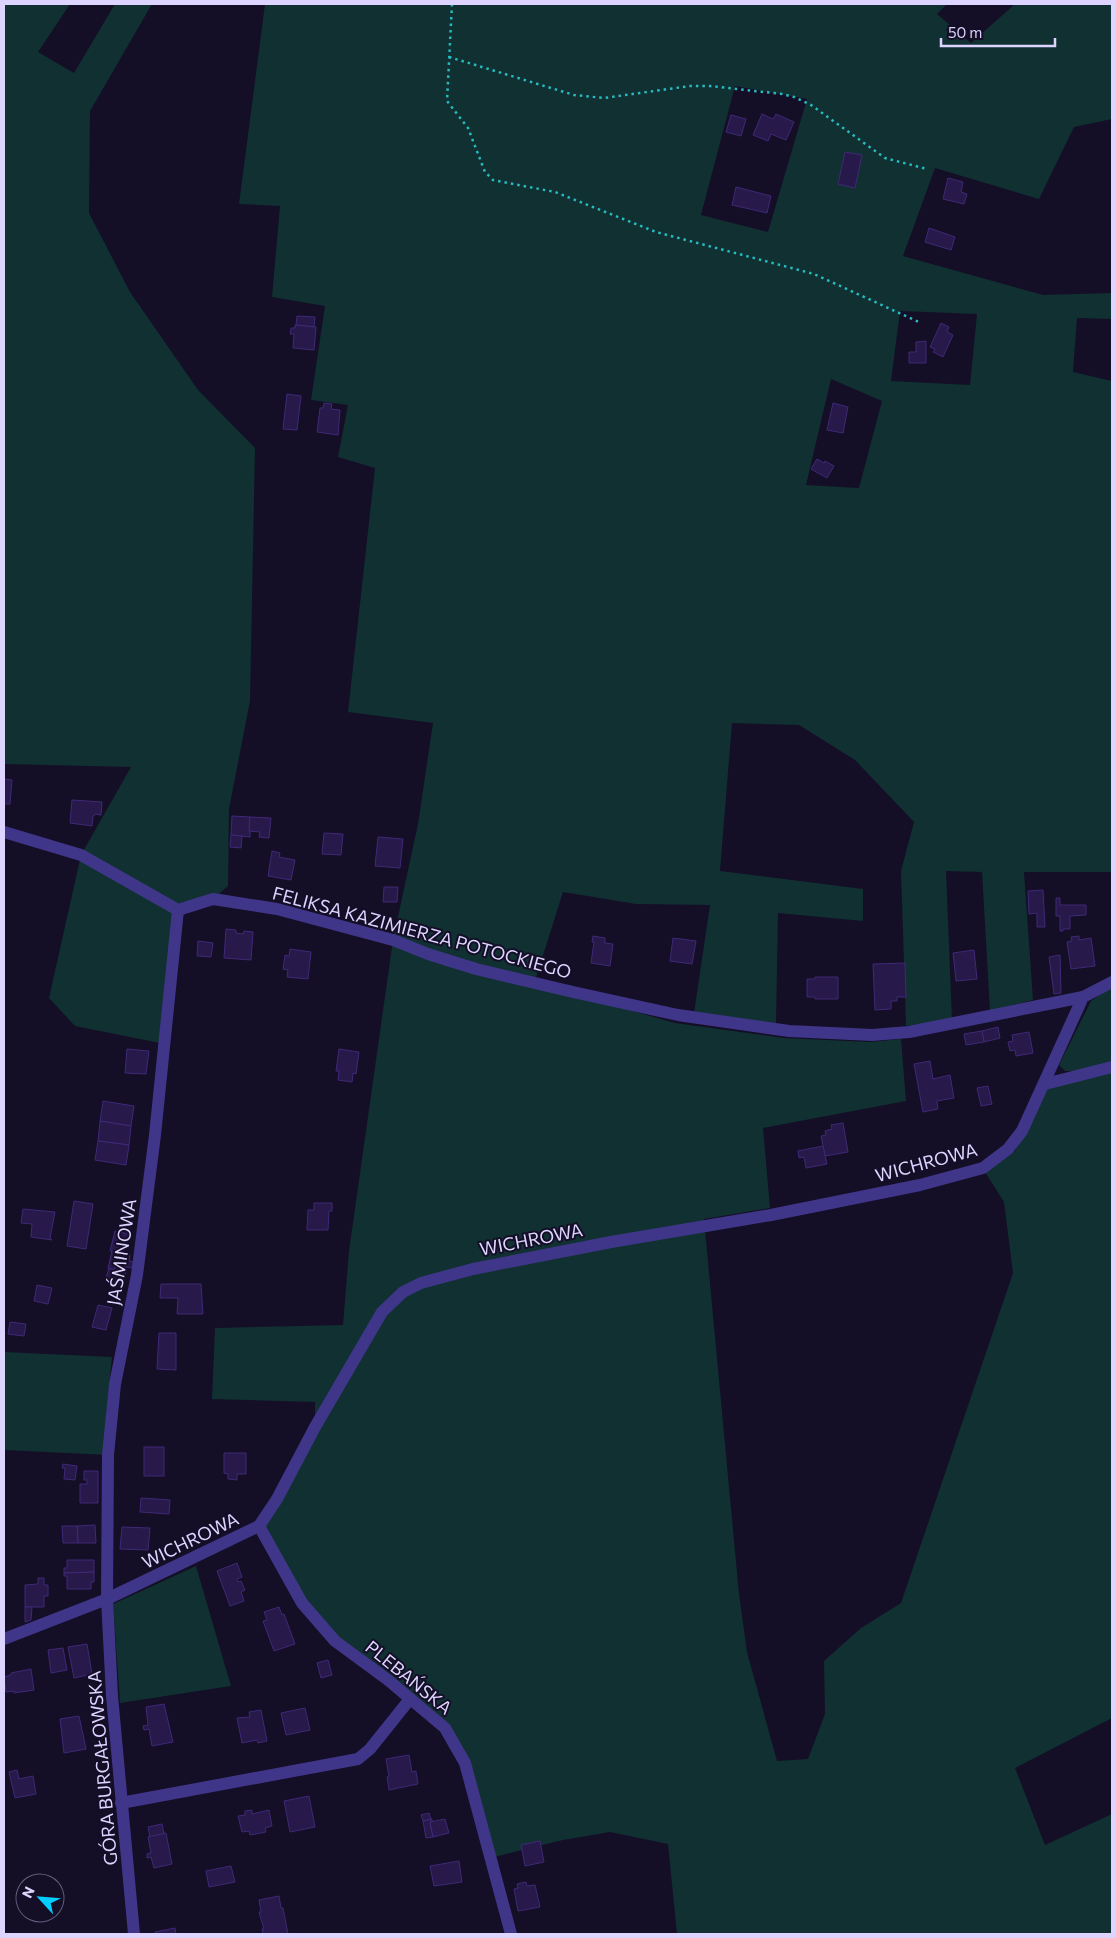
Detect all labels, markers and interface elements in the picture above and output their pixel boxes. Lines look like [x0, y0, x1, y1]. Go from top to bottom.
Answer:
scale bar [941, 15, 1055, 47]
text: 50 m [948, 23, 982, 41]
street label: FELIKSA KAZIMIERZA POTOCKIEGO [270, 881, 574, 983]
street label: WICHROWA [873, 1138, 979, 1186]
street label: JAŚMINOWA [102, 1197, 140, 1307]
street label: WICHROWA [477, 1218, 585, 1260]
street label: WICHROWA [138, 1507, 242, 1573]
street label: PLEBAŃSKA [361, 1635, 457, 1719]
street label: GÓRA BURGAŁOWSKA [83, 1670, 121, 1866]
north arrow [15, 1873, 65, 1923]
text: N [18, 1884, 38, 1901]

